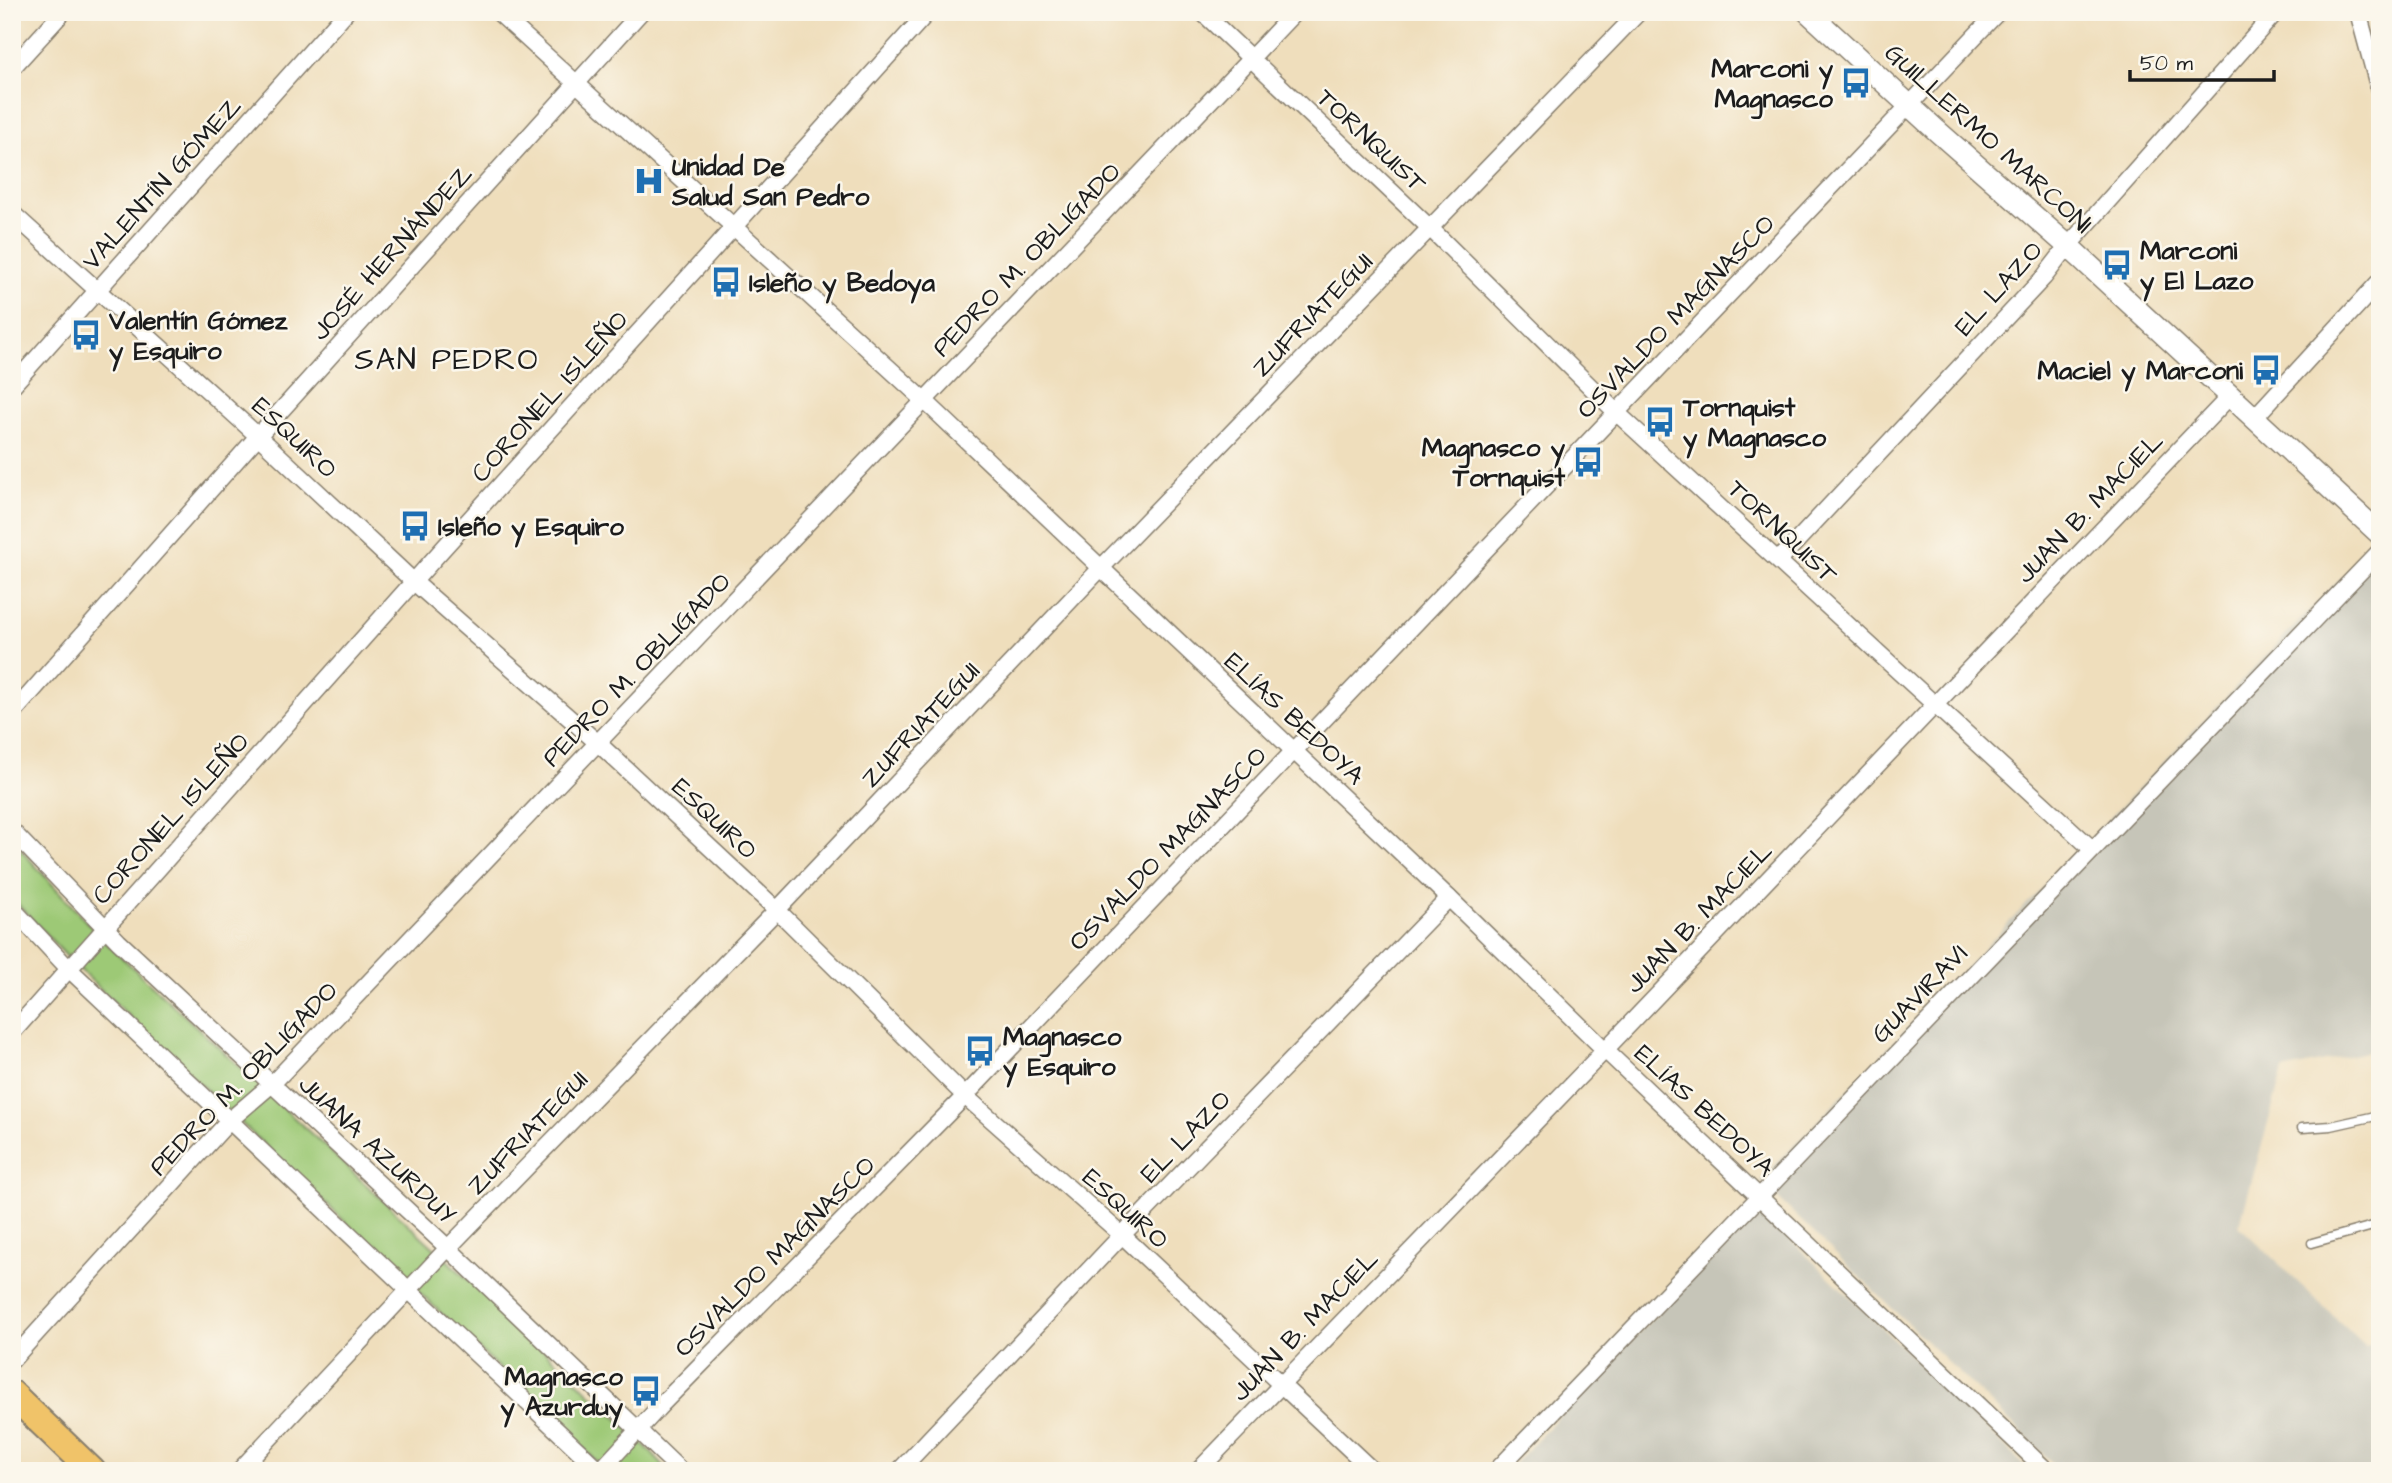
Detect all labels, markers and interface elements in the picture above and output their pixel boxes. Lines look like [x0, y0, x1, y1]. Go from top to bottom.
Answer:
street label: GUILLERMO MARCONI [1876, 36, 2100, 242]
scale bar [2130, 38, 2273, 82]
text: 50 m [2140, 49, 2194, 78]
place label: Marconi y Magnasco [1711, 51, 1834, 120]
bus stop icon: Marconi y Magnasco [1839, 66, 1873, 100]
street label: TORNQUIST [1308, 80, 1435, 202]
street label: VALENTÍN GÓMEZ [74, 89, 249, 278]
place label: Unidad De Salud San Pedro [671, 149, 870, 215]
street label: PEDRO M. OBLIGADO [924, 155, 1129, 365]
street label: JOSÉ HERNÁNDEZ [303, 157, 480, 348]
hospital icon: Unidad De Salud San Pedro [632, 164, 666, 198]
street label: OSVALDO MAGNASCO [1568, 207, 1783, 427]
street label: EL LAZO [1946, 233, 2051, 344]
place label: Marconi y El Lazo [2140, 233, 2254, 302]
street label: ZUFRIATEGUI [1244, 245, 1381, 385]
bus stop icon: Marconi y El Lazo [2100, 248, 2134, 282]
bus stop icon: Isleño y Bedoya [709, 265, 743, 299]
place label: Isleño y Bedoya [749, 265, 936, 304]
place label: Valentín Gómez y Esquiro [108, 303, 288, 372]
street label: CORONEL ISLEÑO [463, 303, 637, 490]
bus stop icon: Valentín Gómez y Esquiro [69, 318, 103, 352]
district label: SAN PEDRO [354, 339, 540, 381]
place label: Maciel y Marconi [2038, 353, 2243, 392]
bus stop icon: Maciel y Marconi [2249, 353, 2283, 387]
street label: ESQUIRO [244, 389, 345, 487]
place label: Tornquist y Magnasco [1682, 390, 1827, 459]
bus stop icon: Tornquist y Magnasco [1643, 405, 1677, 439]
street label: JUAN B. MACIEL [2008, 424, 2172, 591]
place label: Magnasco y Tornquist [1422, 430, 1566, 496]
bus stop icon: Magnasco y Tornquist [1571, 445, 1605, 479]
street label: TORNQUIST [1719, 471, 1846, 593]
bus stop icon: Isleño y Esquiro [398, 509, 432, 543]
place label: Isleño y Esquiro [438, 509, 624, 548]
street label: PEDRO M. OBLIGADO [534, 565, 739, 775]
street label: ELÍAS BEDOYA [1216, 644, 1373, 793]
street label: ZUFRIATEGUI [853, 654, 989, 796]
street label: CORONEL ISLEÑO [84, 725, 258, 912]
street label: OSVALDO MAGNASCO [1060, 739, 1275, 959]
street label: ESQUIRO [664, 770, 765, 868]
street label: JUAN B. MACIEL [1617, 834, 1781, 1001]
street label: GUAVIRAVI [1863, 936, 1976, 1051]
street label: PEDRO M. OBLIGADO [141, 974, 346, 1184]
place label: Magnasco y Esquiro [1003, 1019, 1122, 1088]
bus stop icon: Magnasco y Esquiro [963, 1034, 997, 1068]
street label: ELÍAS BEDOYA [1626, 1036, 1783, 1185]
street label: ZUFRIATEGUI [459, 1063, 596, 1203]
street label: JUANA AZURDUY [290, 1067, 464, 1233]
street label: EL LAZO [1132, 1082, 1239, 1191]
street label: OSVALDO MAGNASCO [666, 1148, 883, 1365]
street label: ESQUIRO [1074, 1160, 1176, 1257]
street label: JUAN B. MACIEL [1223, 1242, 1387, 1409]
place label: Magnasco y Azurduy [500, 1359, 624, 1428]
bus stop icon: Magnasco y Azurduy [629, 1374, 663, 1408]

